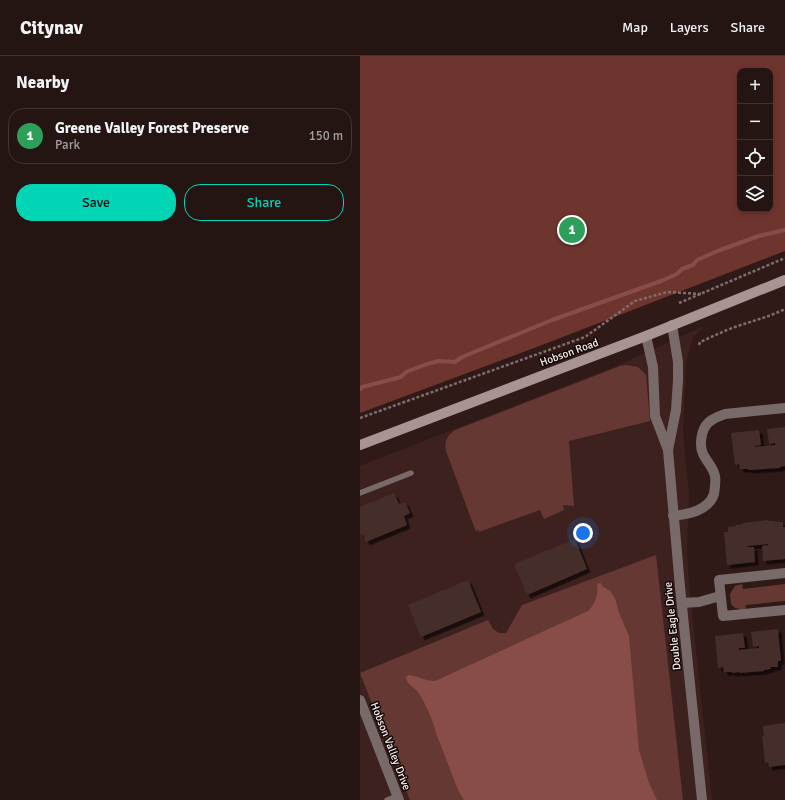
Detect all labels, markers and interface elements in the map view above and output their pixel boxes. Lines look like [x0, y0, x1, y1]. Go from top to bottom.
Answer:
text: Citynav [20, 16, 83, 40]
text: Map [622, 19, 648, 36]
text: Layers [670, 19, 709, 36]
text: Share [731, 19, 765, 36]
map controls [737, 68, 773, 212]
button: + [737, 68, 773, 104]
text: Nearby [16, 72, 69, 93]
button: − [737, 104, 773, 140]
text: Greene Valley Forest Preserve [55, 119, 249, 137]
text: 1 [26, 128, 34, 144]
text: 150 m [309, 128, 343, 144]
text: Park [55, 137, 80, 153]
button: locate [737, 140, 773, 176]
button: layers [737, 176, 773, 212]
button: Save [16, 184, 176, 221]
button: Share [184, 184, 344, 221]
pin: 1 [559, 215, 585, 245]
street label: Hobson Road [538, 336, 600, 369]
your location [573, 523, 593, 543]
street label: Double Eagle Drive [661, 581, 684, 671]
street label: Hobson Valley Drive [368, 700, 413, 792]

